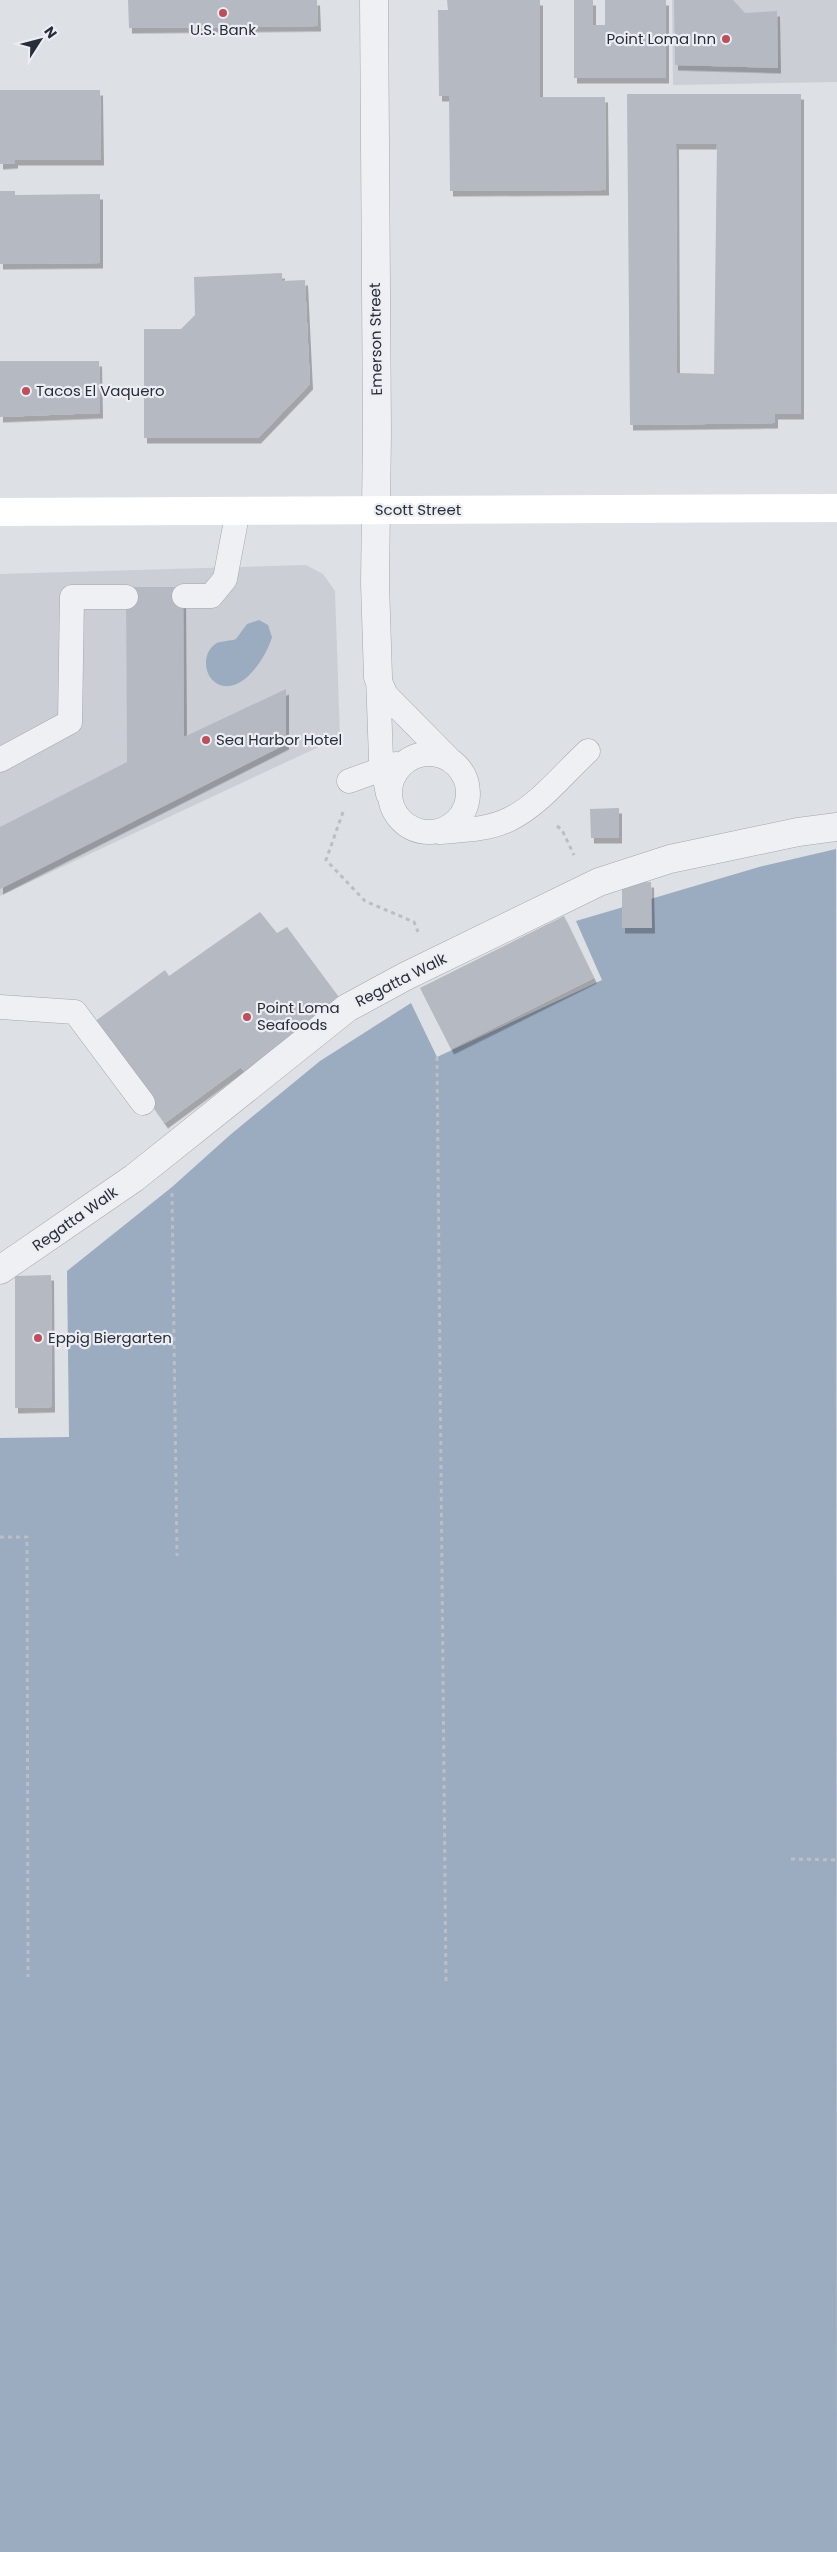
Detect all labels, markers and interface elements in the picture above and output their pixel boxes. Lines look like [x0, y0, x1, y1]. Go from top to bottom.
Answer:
marker: U.S. Bank [217, 7, 229, 19]
north arrow [15, 15, 65, 65]
place label: U.S. Bank [190, 19, 256, 40]
text: N [39, 22, 62, 42]
place label: Point Loma Inn [606, 28, 716, 49]
marker: Point Loma Inn [720, 33, 732, 45]
street label: Emerson Street [364, 282, 387, 396]
place label: Tacos El Vaquero [36, 380, 165, 401]
marker: Tacos El Vaquero [20, 385, 32, 397]
street label: Scott Street [375, 499, 461, 520]
place label: Sea Harbor Hotel [216, 729, 342, 750]
marker: Sea Harbor Hotel [200, 734, 212, 746]
street label: Regatta Walk [351, 947, 450, 1012]
place label: Point Loma Seafoods [257, 997, 340, 1035]
marker: Point Loma Seafoods [241, 1011, 253, 1023]
street label: Regatta Walk [28, 1181, 122, 1256]
place label: Eppig Biergarten [48, 1327, 172, 1348]
marker: Eppig Biergarten [32, 1332, 44, 1344]

